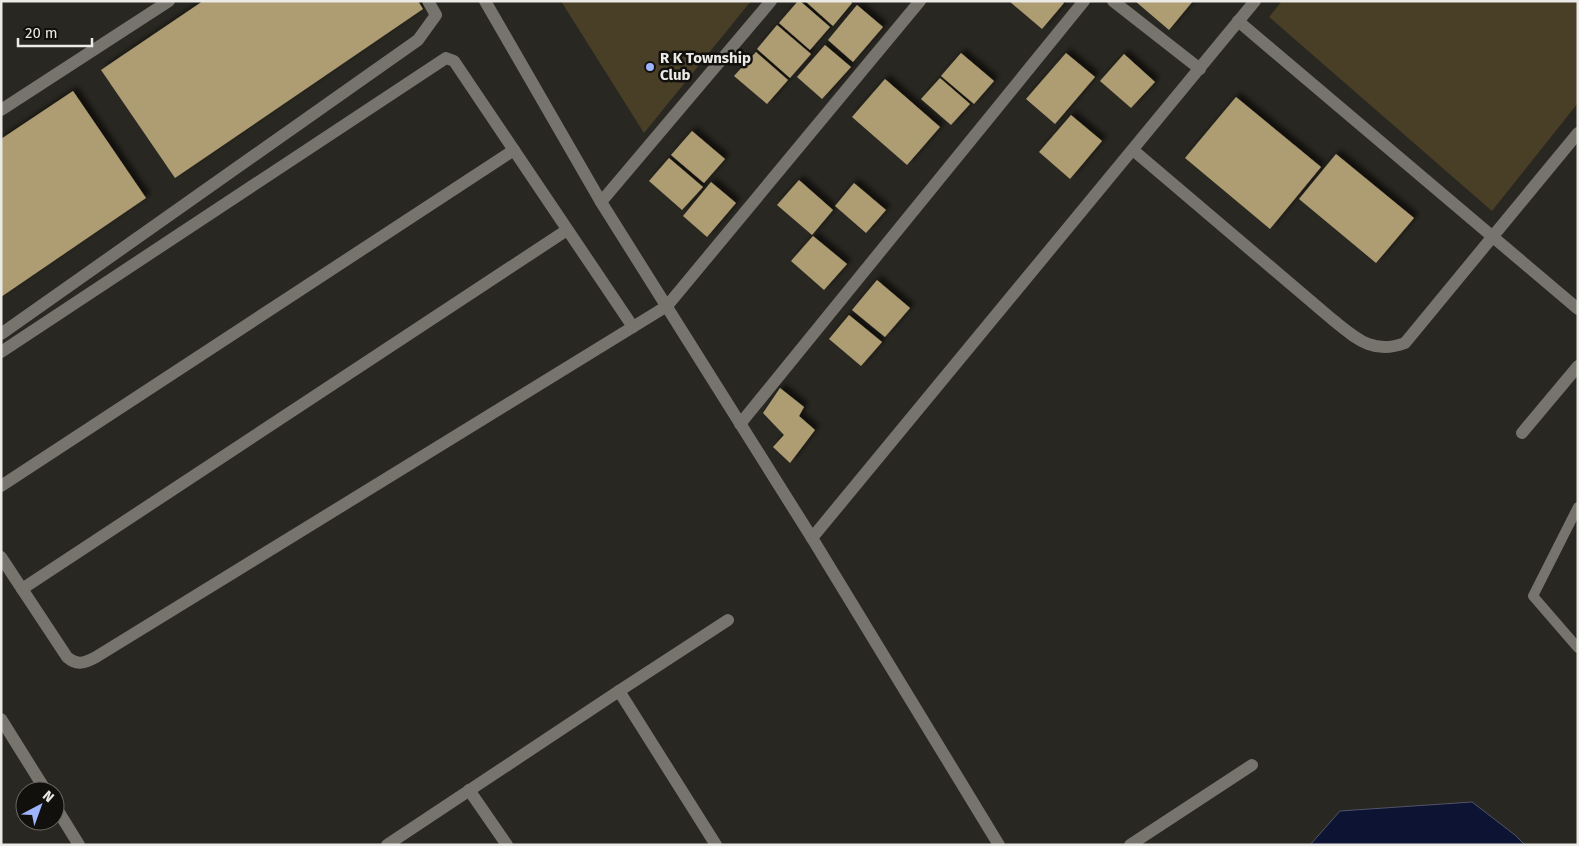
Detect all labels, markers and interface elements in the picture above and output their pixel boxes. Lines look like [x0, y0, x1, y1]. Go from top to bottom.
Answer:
scale bar [18, 15, 91, 47]
text: 20 m [25, 24, 58, 42]
place label: R K Township Club [660, 49, 751, 84]
marker: R K Township Club [644, 61, 656, 73]
north arrow [15, 781, 65, 831]
text: N [39, 787, 57, 806]

